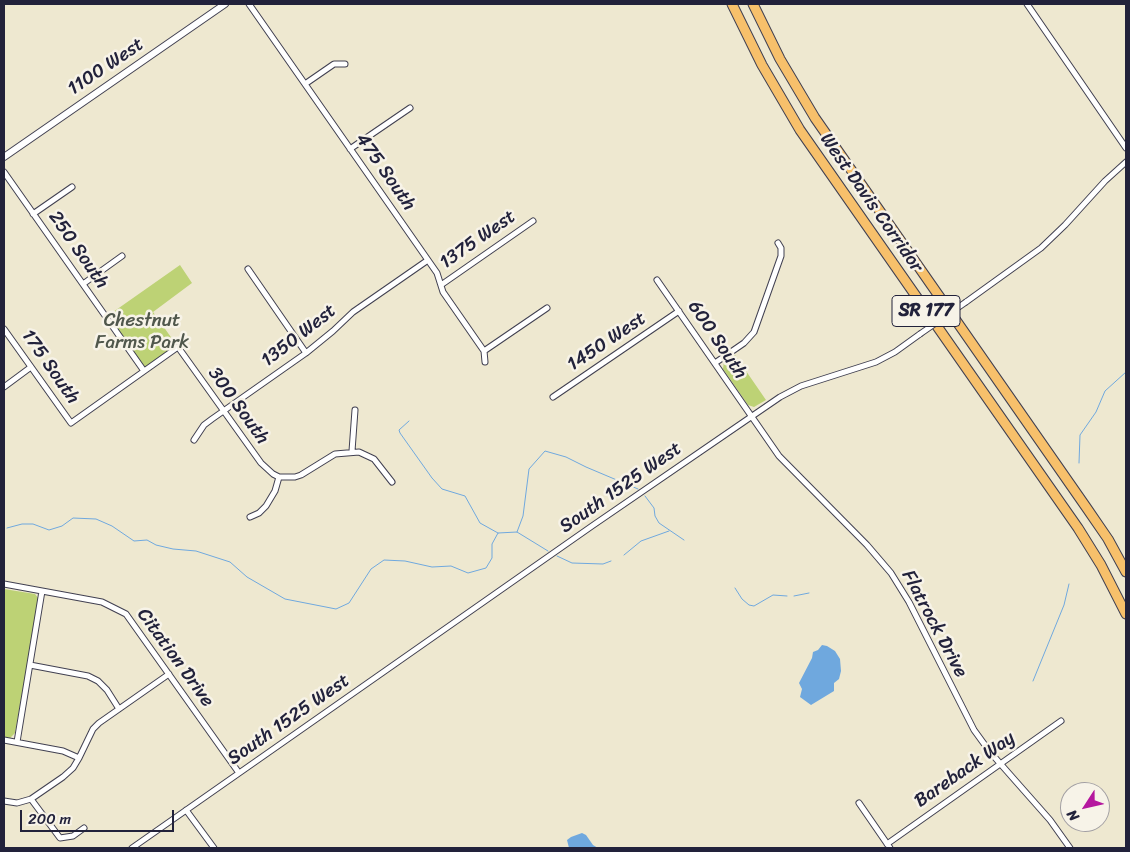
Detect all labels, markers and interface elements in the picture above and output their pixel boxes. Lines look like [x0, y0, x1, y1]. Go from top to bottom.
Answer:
street label: 1100 West [64, 33, 148, 101]
street label: 475 South [350, 129, 420, 215]
street label: West Davis Corridor [814, 129, 928, 277]
street label: 1375 West [436, 206, 520, 274]
street label: 250 South [43, 207, 113, 293]
street label: 600 South [682, 296, 752, 384]
road number: SR 177 [892, 296, 960, 326]
street label: 1350 West [257, 300, 341, 372]
street label: 1450 West [563, 307, 651, 377]
park label: Chestnut Farms Park [95, 310, 189, 354]
street label: 175 South [16, 325, 84, 409]
street label: 300 South [202, 363, 274, 449]
street label: South 1525 West [556, 437, 686, 539]
street label: Flatrock Drive [896, 566, 972, 682]
street label: Citation Drive [132, 604, 218, 712]
street label: South 1525 West [224, 669, 354, 771]
street label: Bareback Way [910, 727, 1020, 813]
north arrow [1060, 782, 1110, 832]
scale bar [22, 800, 176, 832]
text: N [1060, 804, 1086, 826]
text: 200 m [28, 806, 71, 832]

